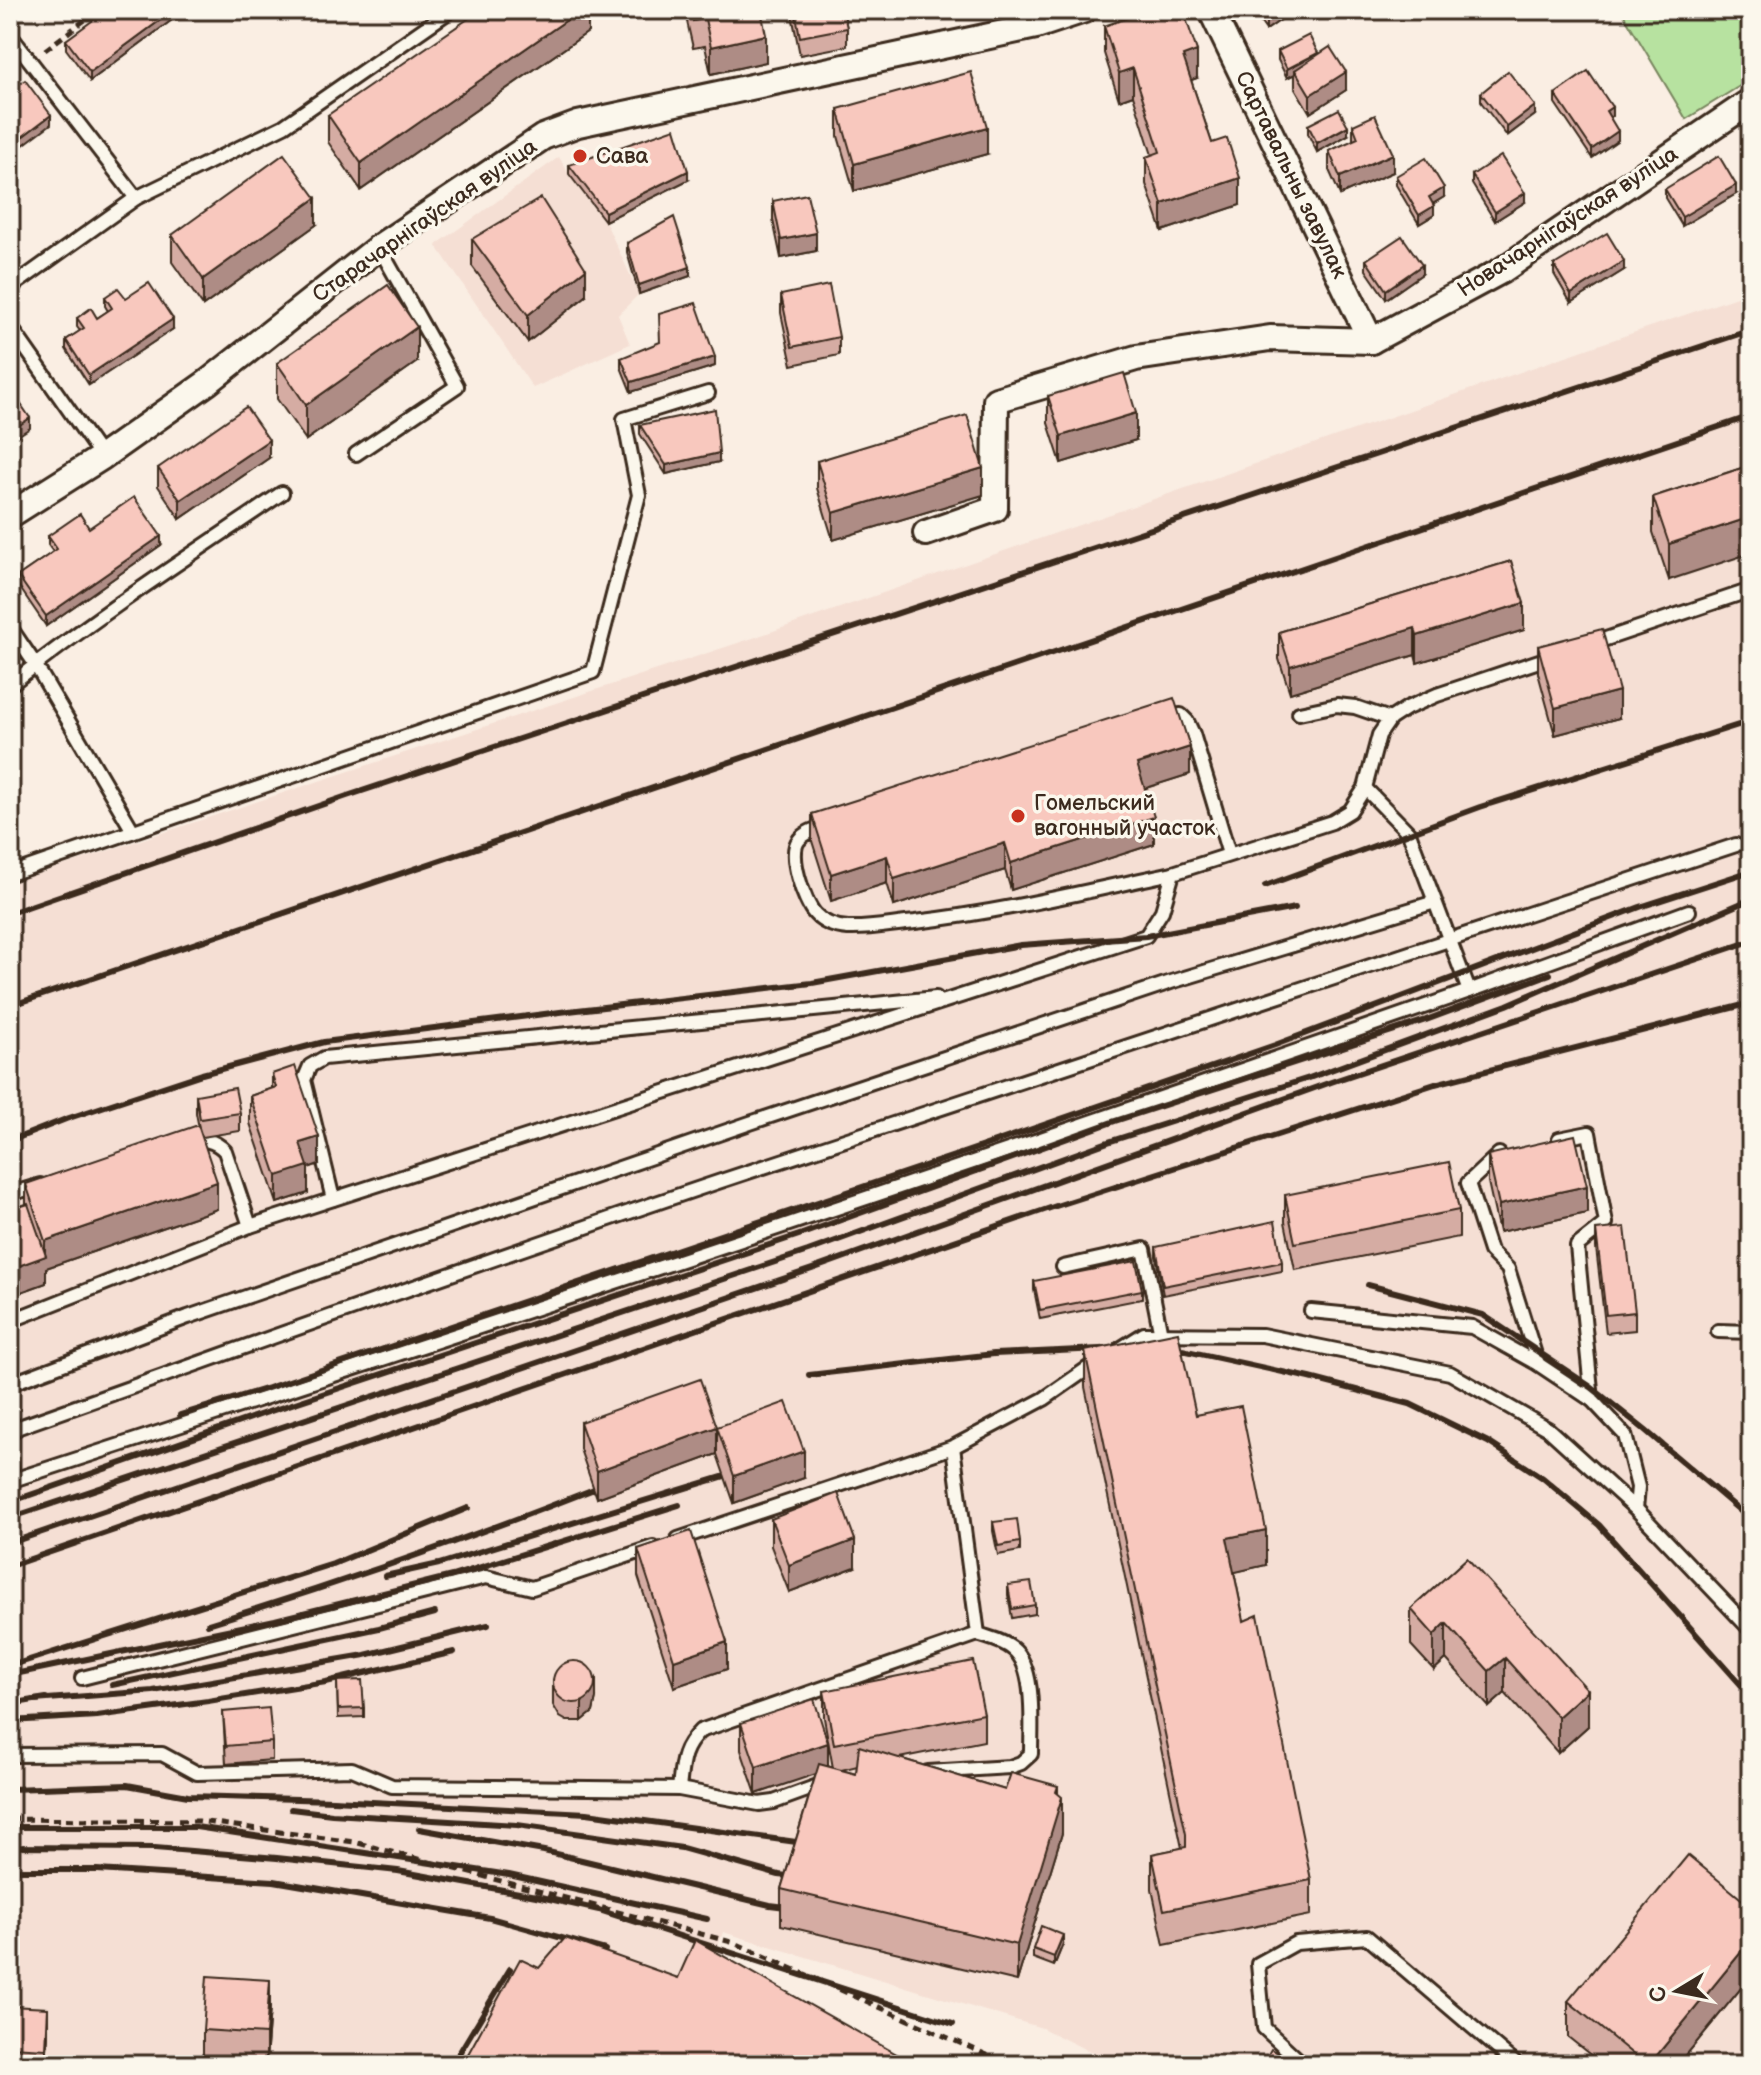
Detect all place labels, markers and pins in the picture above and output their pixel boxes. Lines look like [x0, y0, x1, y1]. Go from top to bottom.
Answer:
place label: Сава [596, 143, 648, 170]
marker: Сава [571, 147, 589, 165]
place label: Гомельский вагонный участок [1034, 790, 1216, 842]
marker: Гомельский вагонный участок [1009, 807, 1027, 825]

